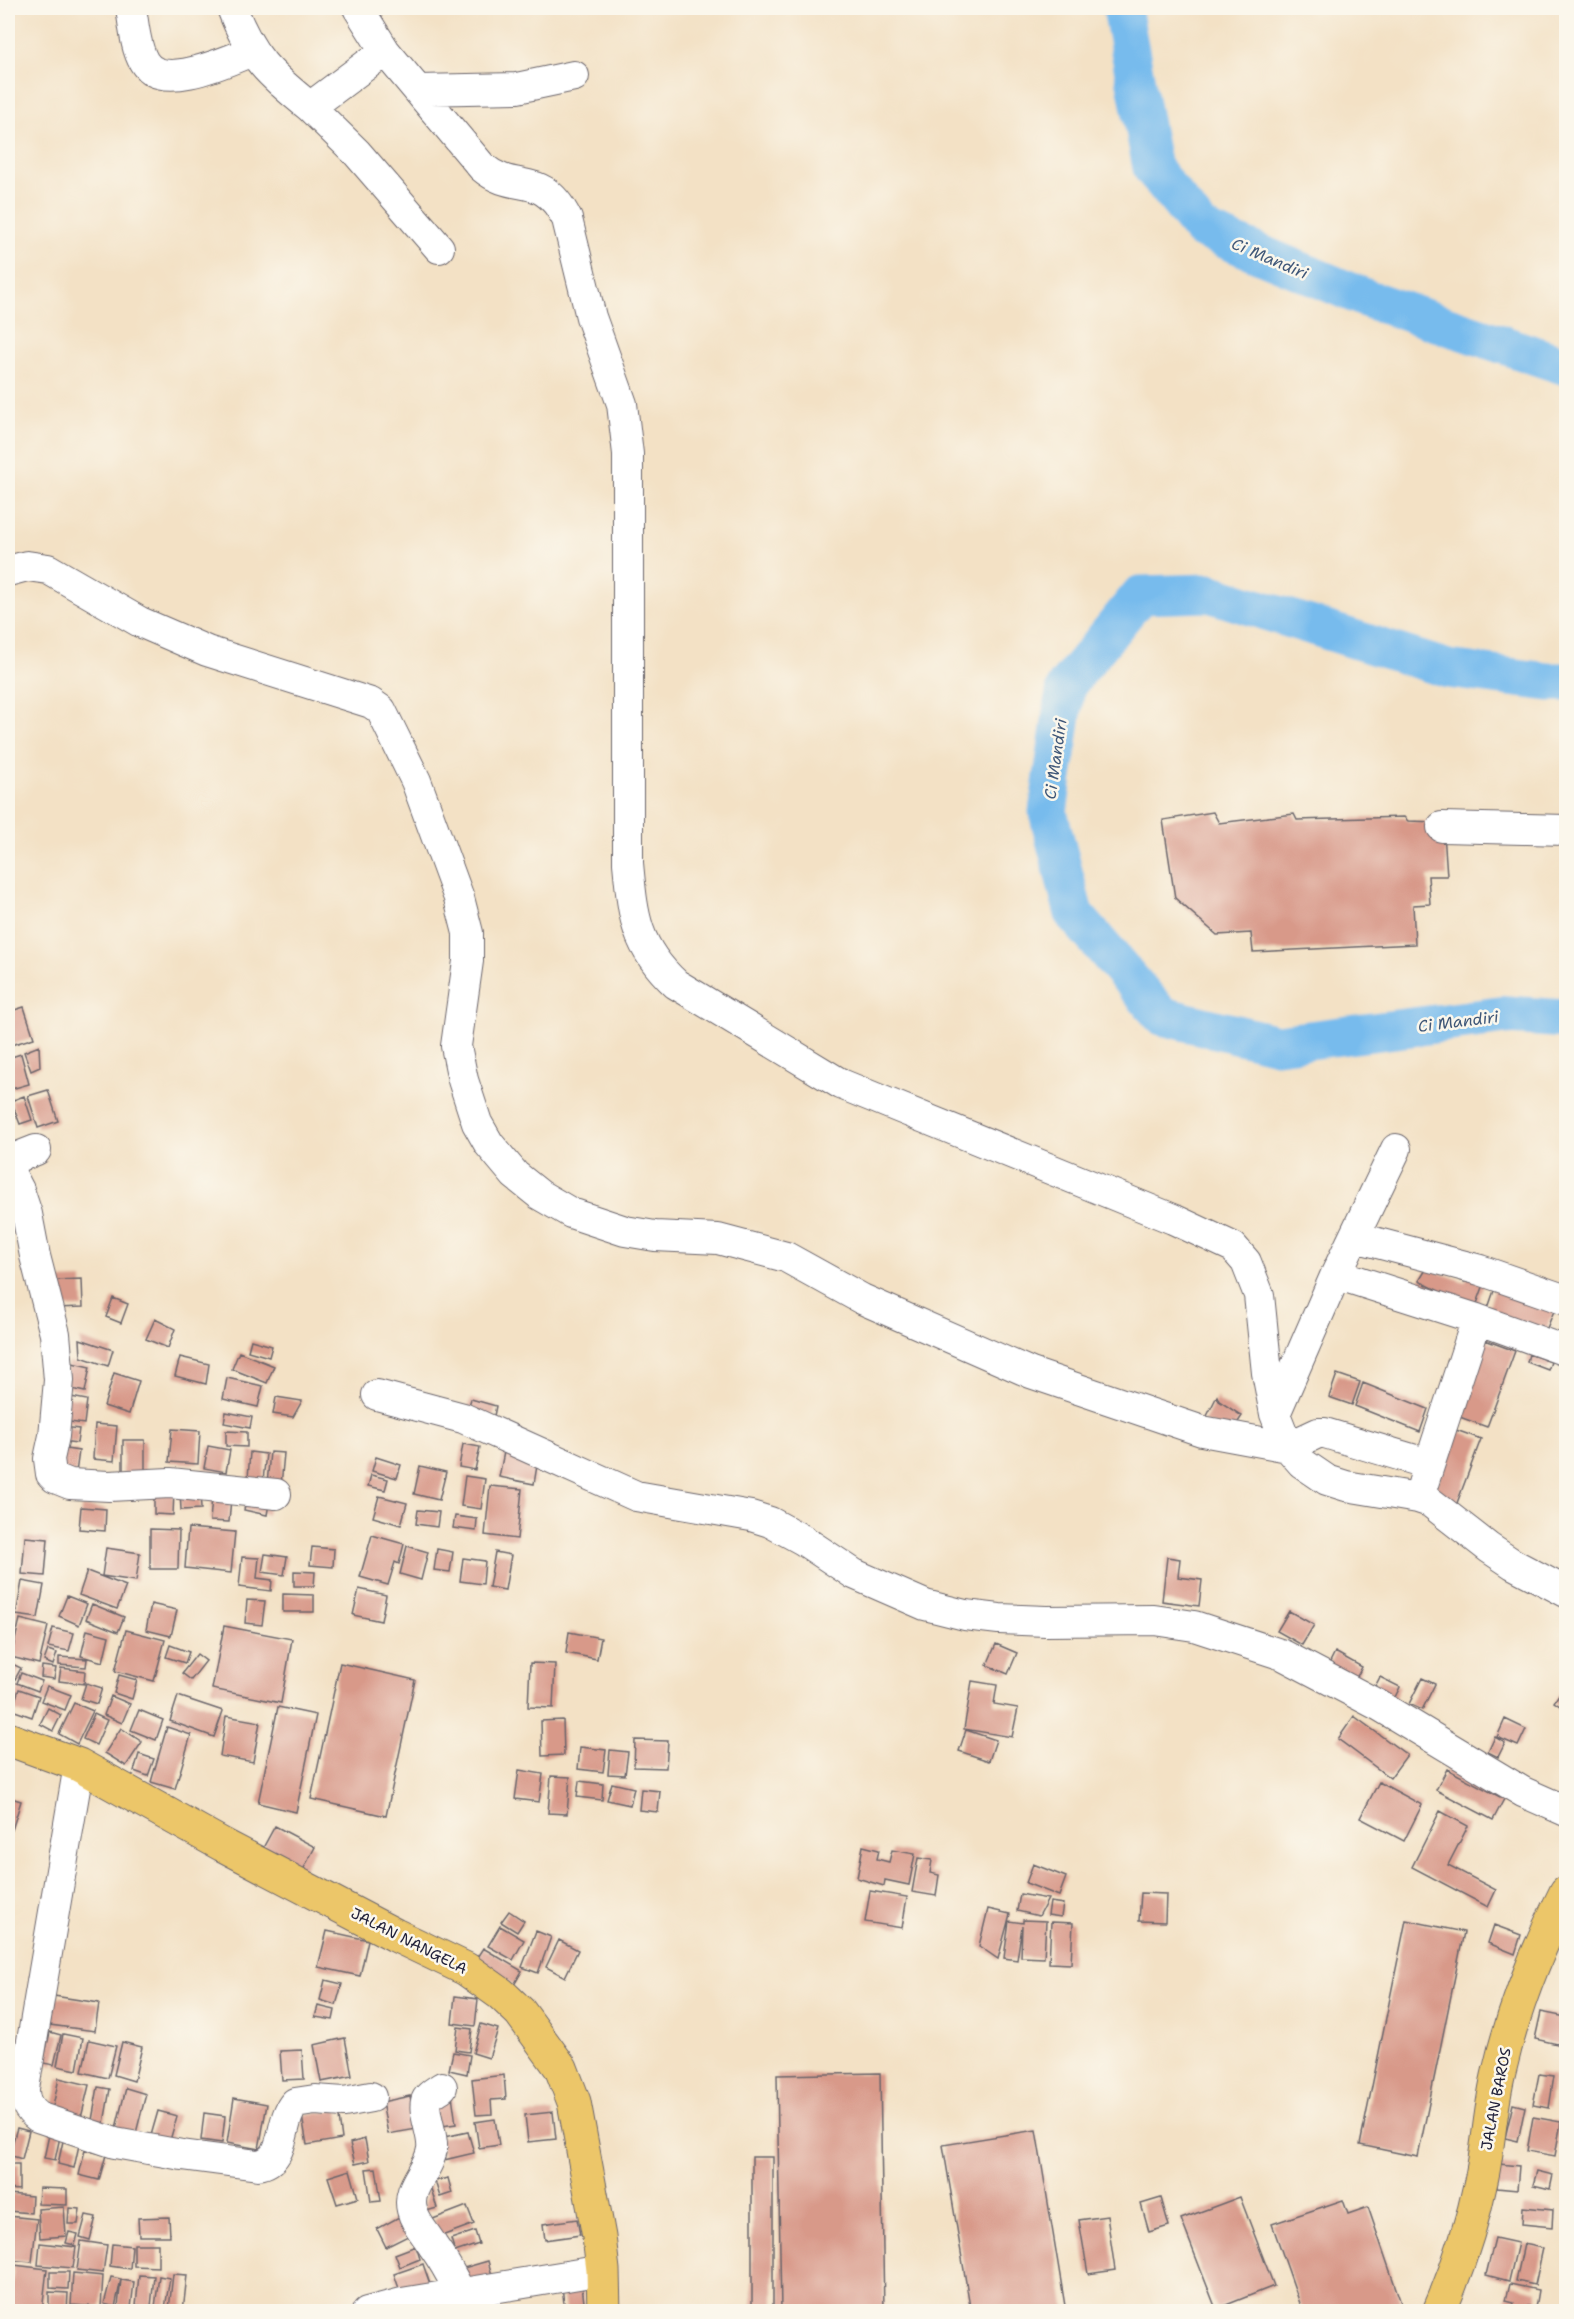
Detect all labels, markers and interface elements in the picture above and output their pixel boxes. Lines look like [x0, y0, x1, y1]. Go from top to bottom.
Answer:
water label: Ci Mandiri [1228, 233, 1312, 284]
water label: Ci Mandiri [1039, 717, 1072, 801]
water label: Ci Mandiri [1416, 1006, 1500, 1037]
street label: JALAN NANGELA [348, 1903, 471, 1979]
street label: JALAN BAROS [1476, 2046, 1516, 2152]

